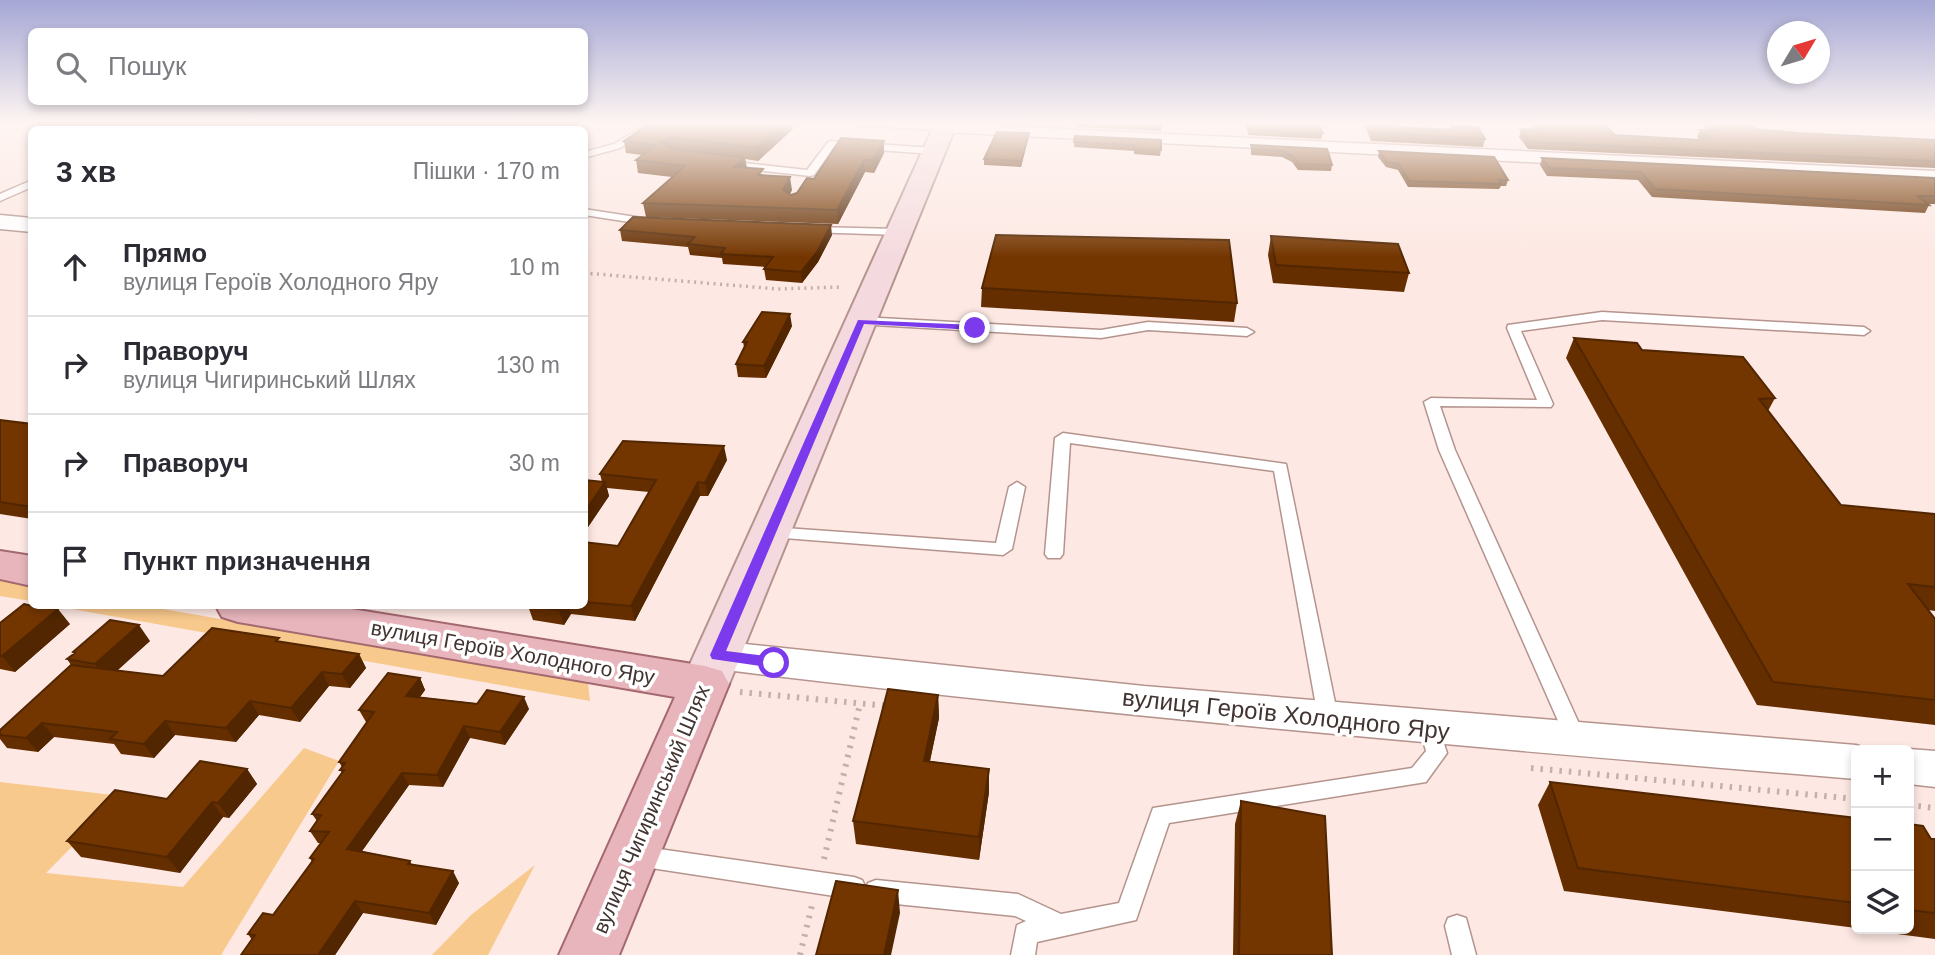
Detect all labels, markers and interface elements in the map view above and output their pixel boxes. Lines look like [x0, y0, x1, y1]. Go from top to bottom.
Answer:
north arrow [1767, 21, 1830, 84]
search box [28, 28, 588, 105]
icon: search [52, 48, 90, 86]
text: Пошук [108, 51, 186, 81]
text: 3 хв [56, 155, 116, 188]
text: Пішки · 170 m [413, 158, 560, 184]
text: Прямо [123, 238, 207, 268]
icon: ahead [56, 248, 94, 286]
text: 10 m [509, 254, 560, 280]
text: вулиця Героїв Холодного Яру [123, 269, 438, 295]
route end [959, 312, 990, 343]
text: Праворуч [123, 336, 249, 366]
icon: right [56, 346, 94, 384]
text: 130 m [496, 352, 560, 378]
text: вулиця Чигиринський Шлях [123, 367, 416, 393]
icon: right [56, 444, 94, 482]
text: Праворуч [123, 448, 249, 478]
text: 30 m [509, 450, 560, 476]
icon: arrive [56, 542, 94, 580]
text: Пункт призначення [123, 546, 371, 576]
street label: вулиця Героїв Холодного Яру [369, 616, 657, 688]
route start [758, 647, 789, 678]
street label: вулиця Чигиринський Шлях [588, 681, 714, 937]
street label: вулиця Героїв Холодного Яру [1121, 683, 1451, 745]
map controls [1851, 745, 1914, 934]
button: + [1851, 745, 1914, 808]
button: − [1851, 808, 1914, 871]
button: layers [1851, 871, 1914, 934]

